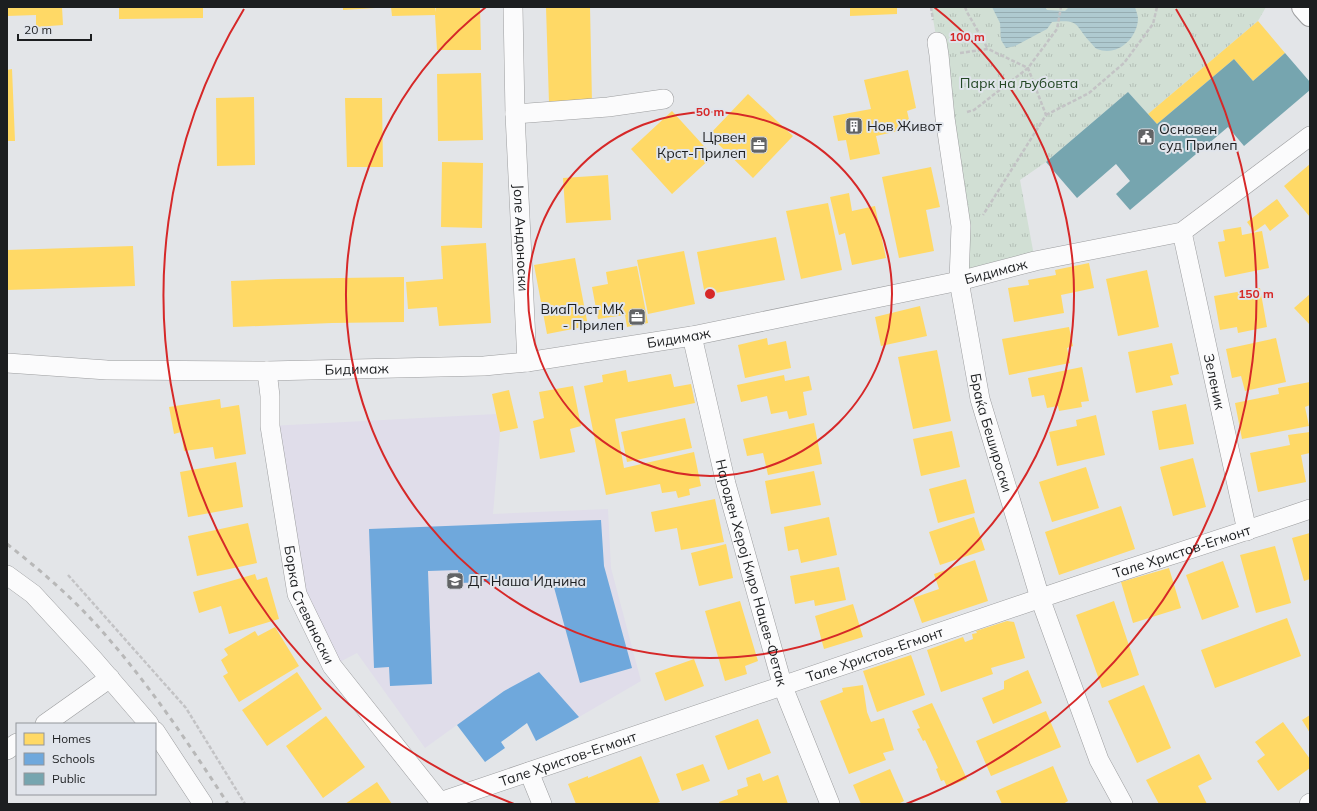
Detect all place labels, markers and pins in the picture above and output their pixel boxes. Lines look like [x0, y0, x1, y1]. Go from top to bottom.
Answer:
building icon: Нов Живот [844, 116, 864, 136]
place label: Нов Живот [867, 117, 943, 135]
place label: Основен суд Прилеп [1159, 120, 1238, 154]
public building icon: Основен суд Прилеп [1136, 127, 1156, 147]
place label: Црвен Крст-Прилеп [657, 128, 746, 162]
office icon: Црвен Крст-Прилеп [749, 135, 769, 155]
centre of rings [703, 287, 717, 301]
place label: ВиаПост МК - Прилеп [540, 300, 625, 334]
office icon: ВиаПост МК - Прилеп [627, 307, 647, 327]
school or university icon: ДГ Наша Иднина [445, 571, 465, 591]
place label: ДГ Наша Иднина [468, 572, 586, 590]

